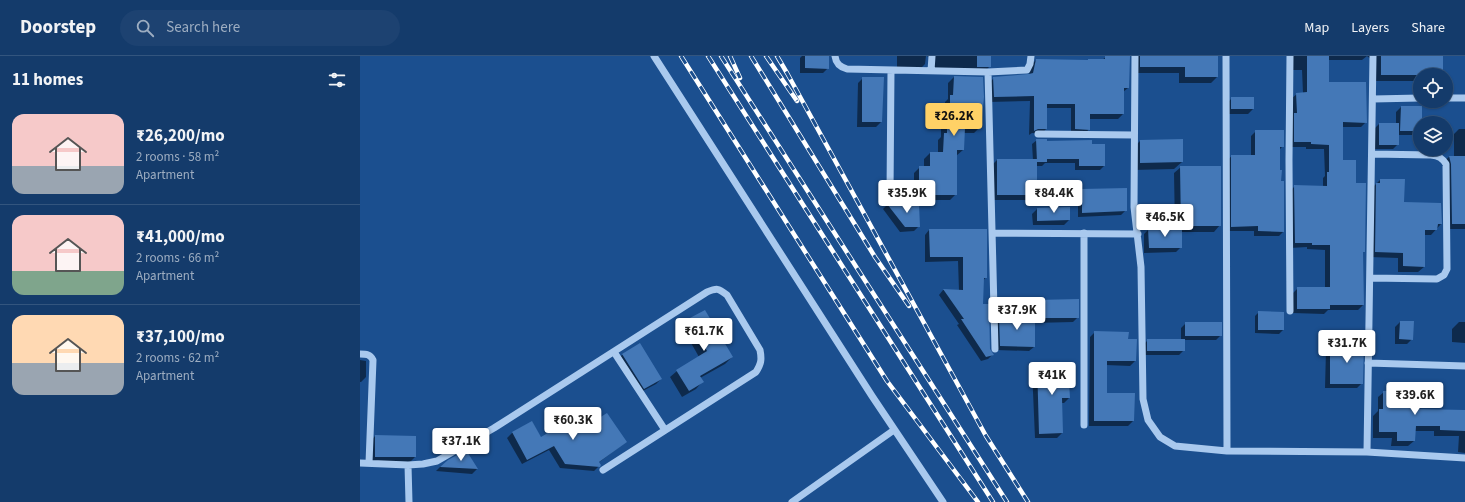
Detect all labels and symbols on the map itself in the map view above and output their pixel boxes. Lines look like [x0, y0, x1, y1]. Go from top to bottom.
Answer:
pin: ₹26.2K [921, 103, 987, 137]
pin: ₹35.9K [874, 180, 940, 214]
pin: ₹84.4K [1021, 180, 1087, 214]
pin: ₹46.5K [1132, 204, 1198, 238]
pin: ₹37.9K [984, 297, 1050, 331]
pin: ₹61.7K [671, 318, 737, 352]
pin: ₹31.7K [1314, 330, 1380, 364]
pin: ₹41K [1028, 362, 1076, 396]
pin: ₹39.6K [1382, 382, 1448, 416]
pin: ₹60.3K [540, 407, 606, 441]
pin: ₹37.1K [428, 428, 494, 462]

